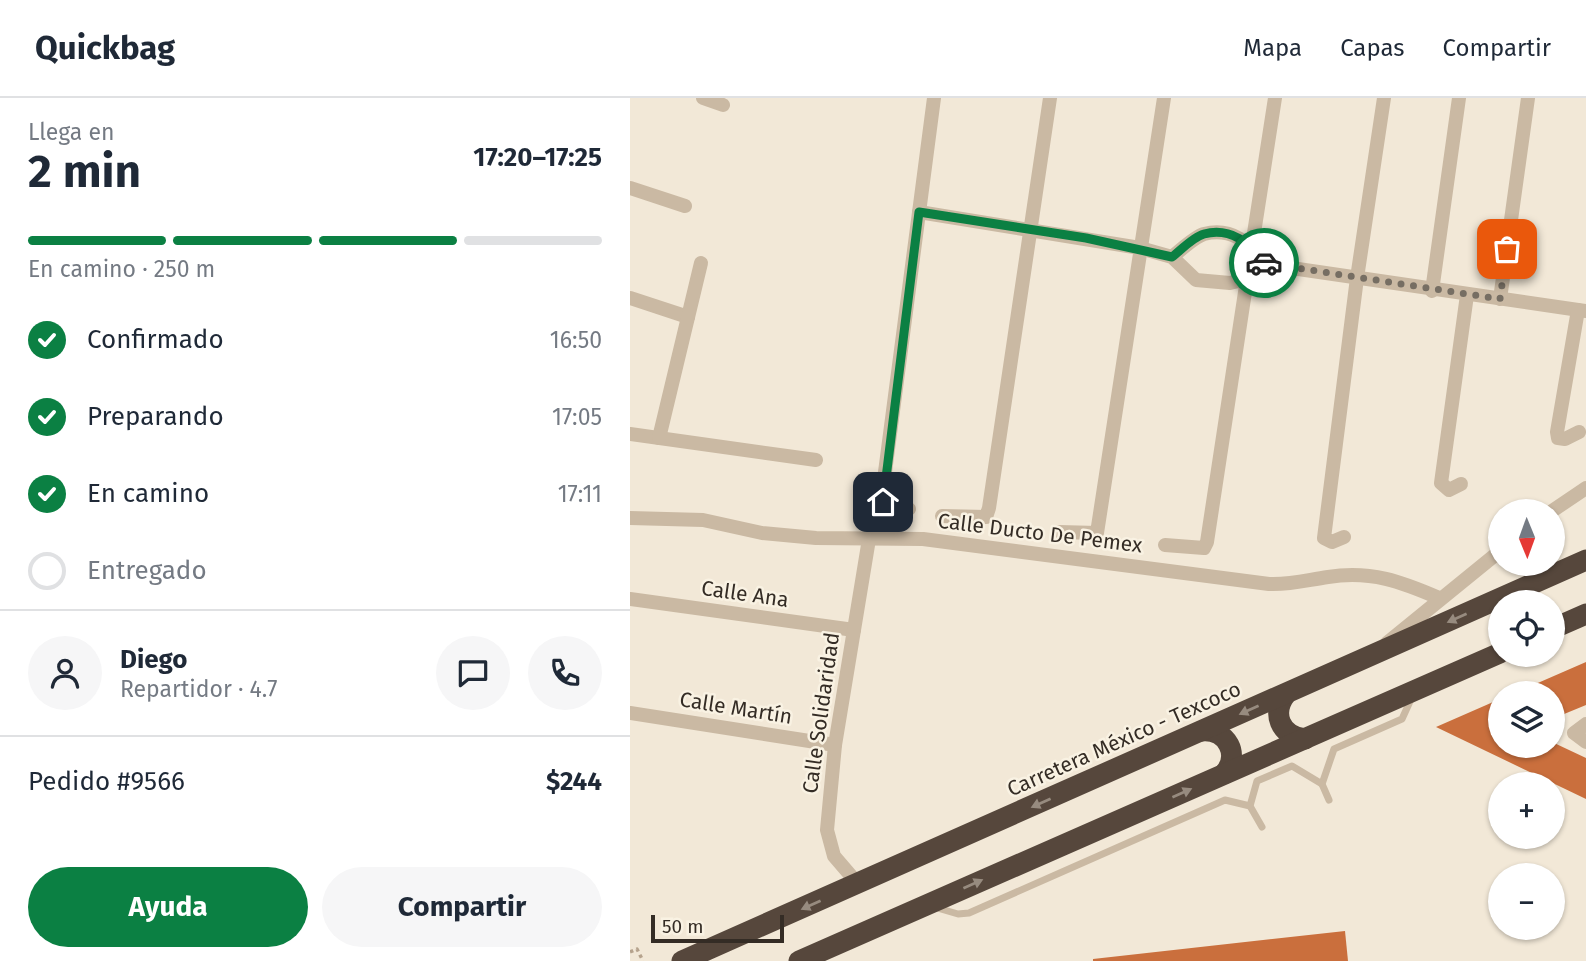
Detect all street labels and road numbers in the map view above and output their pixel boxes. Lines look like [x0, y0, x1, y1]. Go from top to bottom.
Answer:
street label: Calle Ducto De Pemex [936, 508, 1145, 559]
street label: Calle Ana [700, 575, 790, 613]
street label: Calle Solidaridad [797, 631, 845, 795]
street label: Carretera México - Texcoco [1003, 676, 1245, 802]
street label: Calle Martín [678, 686, 794, 730]

